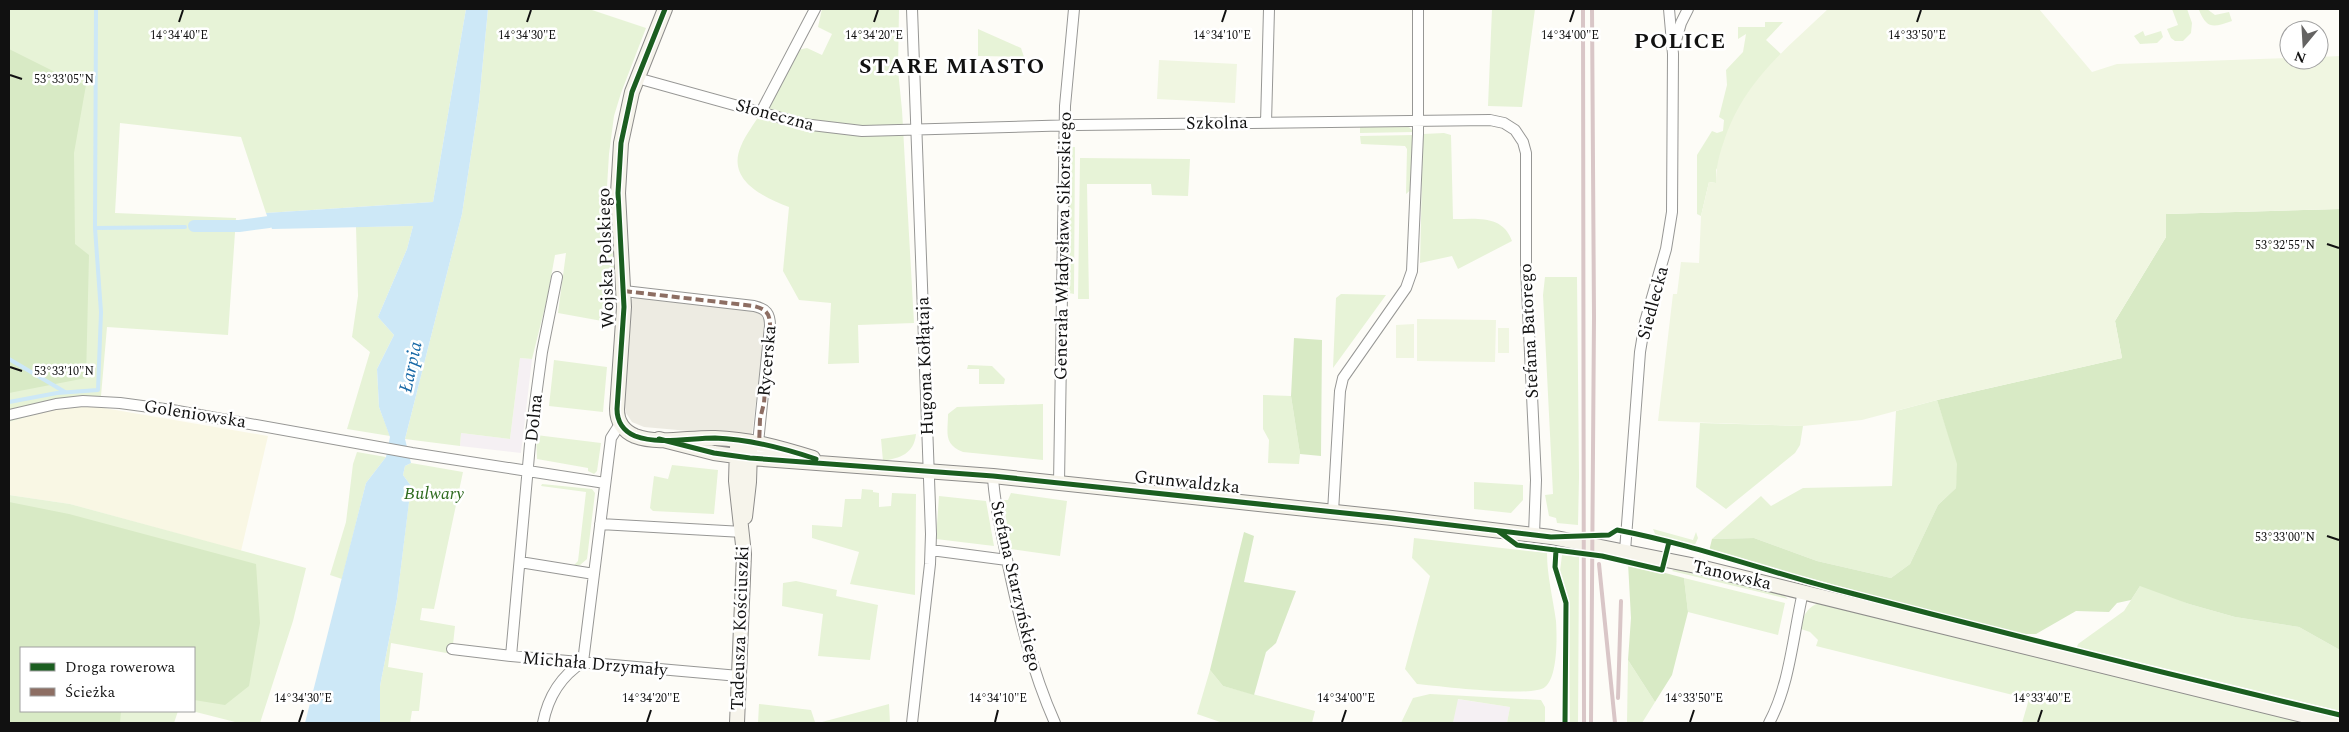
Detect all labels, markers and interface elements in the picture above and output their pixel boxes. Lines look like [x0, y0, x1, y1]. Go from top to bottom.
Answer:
north arrow [2279, 20, 2329, 70]
district label: POLICE [1634, 25, 1726, 58]
text: 14°34'40"E [150, 26, 208, 45]
text: 14°34'30"E [498, 26, 556, 45]
text: 14°34'20"E [845, 26, 903, 45]
text: 14°34'10"E [1193, 26, 1251, 45]
text: 14°34'00"E [1541, 26, 1599, 45]
text: 14°33'50"E [1888, 26, 1946, 45]
text: N [2291, 45, 2309, 69]
district label: STARE MIASTO [859, 50, 1045, 83]
text: 53°33'05"N [34, 70, 94, 89]
street label: Słoneczna [733, 92, 817, 138]
street label: Szkolna [1186, 109, 1248, 137]
street label: Generała Władysława Sikorskiego [1047, 112, 1079, 380]
street label: Wojska Polskiego [590, 187, 622, 329]
text: 53°32'55"N [2255, 236, 2315, 255]
street label: Stefana Batorego [1512, 263, 1546, 399]
street label: Siedlecka [1630, 263, 1676, 343]
street label: Hugona Kołłątaja [909, 296, 941, 436]
street label: Rycerska [750, 324, 784, 398]
water label: Łarpia [391, 338, 431, 395]
text: 53°33'10"N [34, 362, 94, 381]
street label: Dolna [518, 392, 550, 443]
street label: Goleniowska [142, 393, 248, 435]
street label: Grunwaldzka [1133, 463, 1241, 501]
park label: Bulwary [404, 480, 464, 507]
street label: Stefana Starzyńskiego [983, 498, 1049, 674]
text: 53°33'00"N [2255, 528, 2315, 547]
street label: Tadeusza Kościuszki [724, 545, 756, 711]
street label: Tanowska [1690, 553, 1774, 597]
street label: Michała Drzymały [521, 644, 670, 684]
legend [20, 647, 195, 712]
text: Droga rowerowa [65, 656, 176, 679]
text: Ścieżka [65, 681, 116, 704]
text: 14°34'30"E [274, 689, 332, 708]
text: 14°34'20"E [622, 689, 680, 708]
text: 14°34'10"E [969, 689, 1027, 708]
text: 14°34'00"E [1317, 689, 1375, 708]
text: 14°33'50"E [1665, 689, 1723, 708]
text: 14°33'40"E [2013, 689, 2071, 708]

